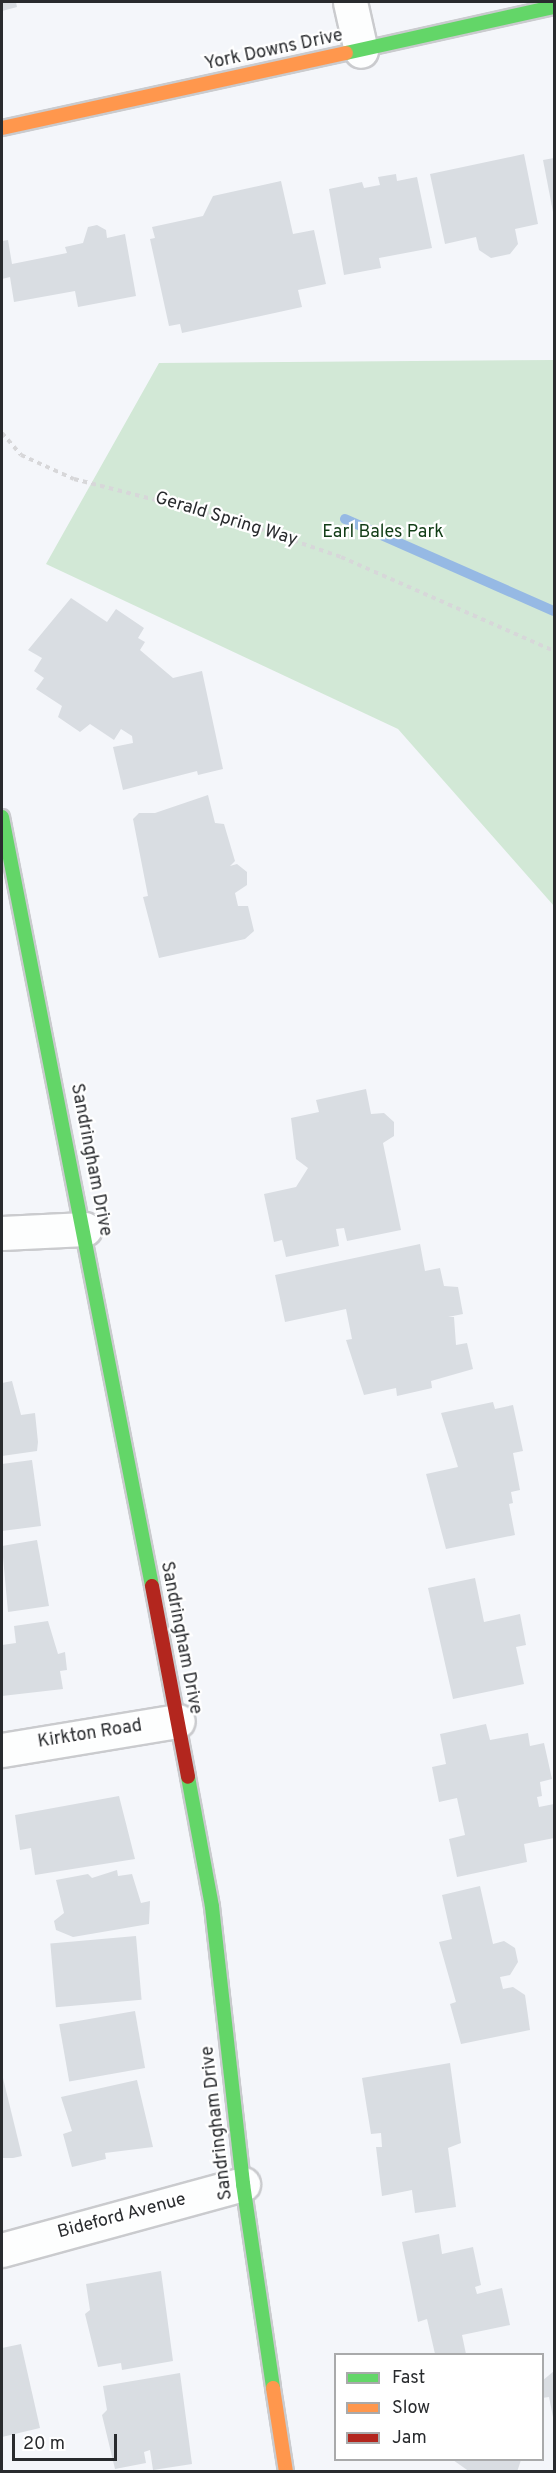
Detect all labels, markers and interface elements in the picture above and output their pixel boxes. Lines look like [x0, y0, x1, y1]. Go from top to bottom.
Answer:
street label: York Downs Drive [203, 26, 345, 76]
street label: Gerald Spring Way [152, 488, 300, 552]
park label: Earl Bales Park [322, 522, 444, 544]
street label: Sandringham Drive [65, 1082, 115, 1238]
street label: Sandringham Drive [155, 1560, 205, 1716]
street label: Kirkton Road [36, 1716, 144, 1754]
street label: Sandringham Drive [198, 2045, 238, 2201]
street label: Bideford Avenue [55, 2189, 189, 2245]
legend [334, 2353, 544, 2461]
text: Fast [392, 2367, 425, 2390]
text: Slow [392, 2397, 430, 2420]
scale bar [15, 2422, 120, 2460]
text: Jam [392, 2427, 427, 2450]
text: 20 m [23, 2433, 65, 2456]

